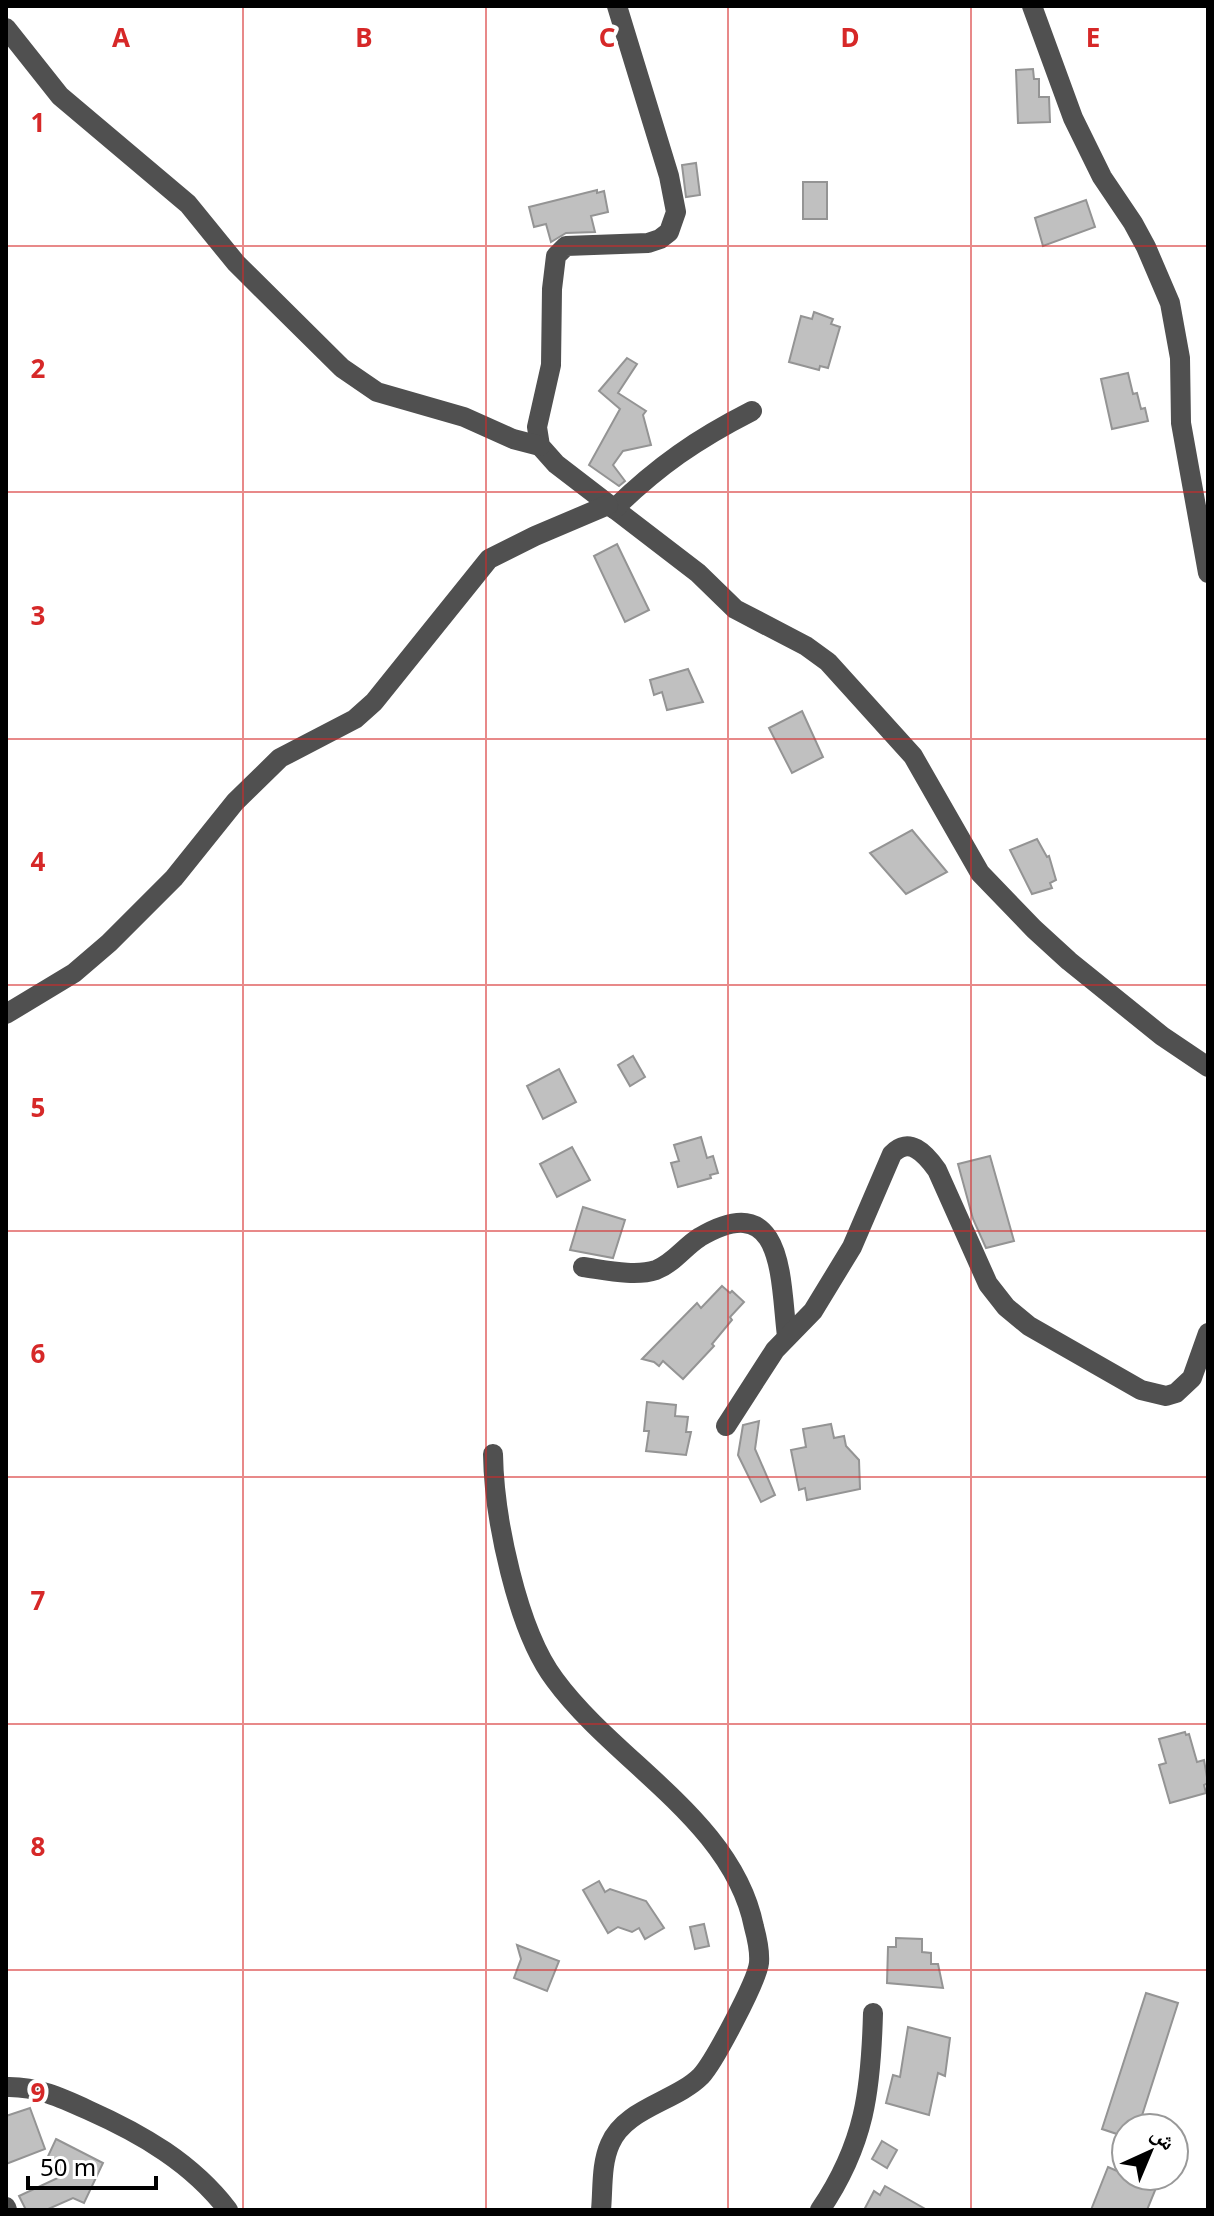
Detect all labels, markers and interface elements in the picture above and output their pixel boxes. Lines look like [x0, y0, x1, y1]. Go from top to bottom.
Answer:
text: A [112, 19, 130, 55]
text: B [355, 19, 373, 55]
text: C [599, 19, 615, 55]
text: D [840, 19, 860, 55]
text: E [1086, 19, 1100, 55]
text: 1 [31, 104, 45, 140]
text: 2 [31, 350, 46, 386]
text: 3 [31, 597, 45, 633]
text: 4 [31, 843, 46, 879]
text: 5 [31, 1089, 45, 1125]
text: 6 [31, 1335, 46, 1371]
text: 7 [31, 1582, 46, 1618]
text: 8 [31, 1828, 45, 1864]
text: 9 [31, 2074, 45, 2110]
north arrow [1110, 2112, 1190, 2192]
text: ش [1146, 2118, 1183, 2156]
scale bar [28, 2140, 156, 2190]
text: 50 m [40, 2150, 96, 2183]

